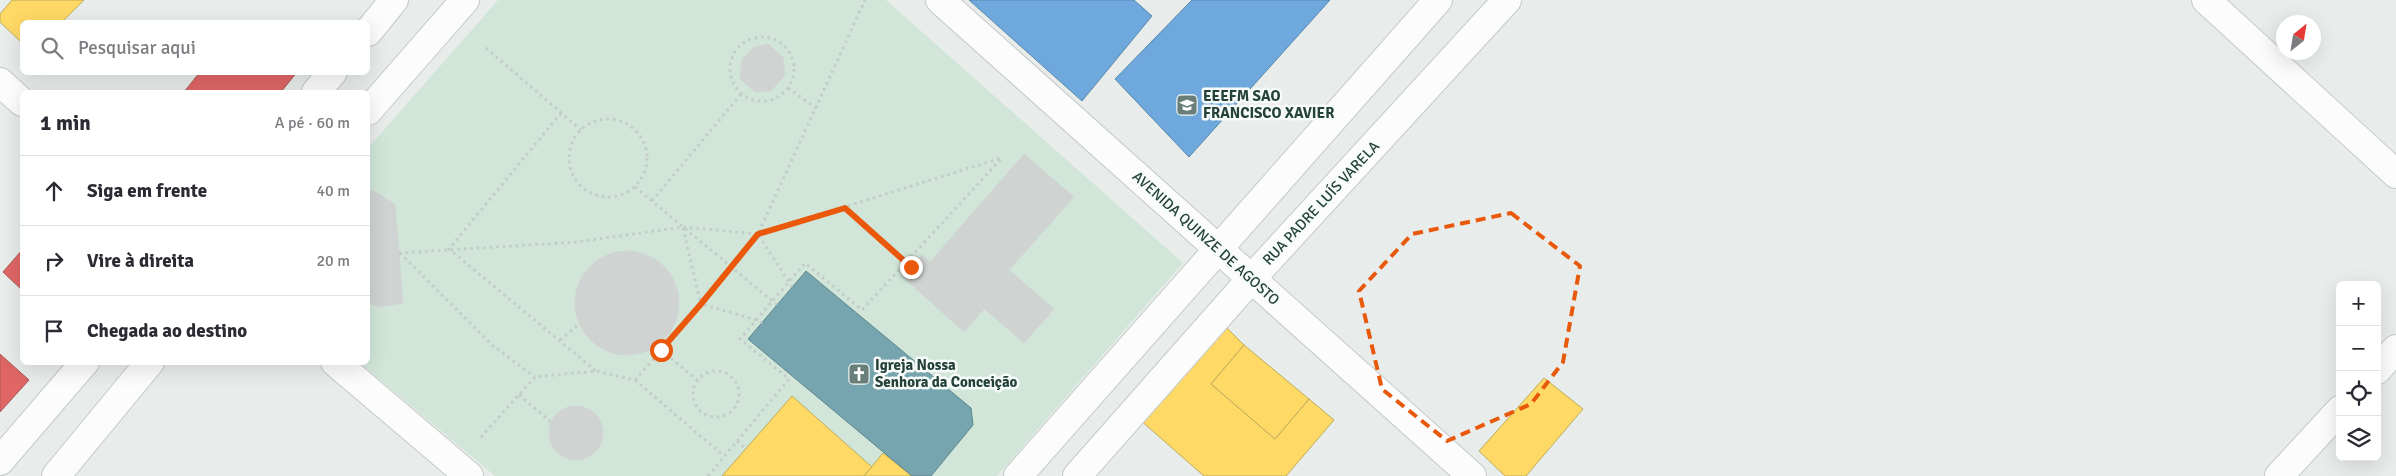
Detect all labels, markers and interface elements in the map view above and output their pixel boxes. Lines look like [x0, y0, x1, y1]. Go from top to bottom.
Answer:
north arrow [2276, 15, 2321, 60]
search box [20, 20, 370, 75]
icon: search [38, 34, 66, 62]
text: Pesquisar aqui [78, 36, 196, 60]
place label: EEEFM SAO FRANCISCO XAVIER [1203, 87, 1334, 122]
school or university icon: EEEFM SAO FRANCISCO XAVIER [1175, 93, 1199, 117]
text: 1 min [40, 110, 91, 136]
text: A pé · 60 m [275, 113, 350, 133]
street label: RUA PADRE LUÍS VARELA [1258, 137, 1383, 269]
street label: AVENIDA QUINZE DE AGOSTO [1129, 167, 1283, 309]
icon: ahead [40, 177, 68, 205]
text: Siga em frente [87, 179, 207, 203]
text: 40 m [316, 181, 350, 201]
icon: right [40, 247, 68, 275]
text: Vire à direita [87, 249, 194, 273]
text: 20 m [316, 251, 350, 271]
route end [900, 256, 923, 279]
map controls [2336, 281, 2381, 461]
button: + [2336, 281, 2381, 326]
icon: arrive [40, 317, 68, 345]
text: Chegada ao destino [87, 319, 247, 343]
button: − [2336, 326, 2381, 371]
route start [650, 339, 673, 362]
place label: Igreja Nossa Senhora da Conceição [875, 356, 1018, 391]
church icon: Igreja Nossa Senhora da Conceição [847, 362, 871, 386]
button: locate [2336, 371, 2381, 416]
button: layers [2336, 416, 2381, 461]

